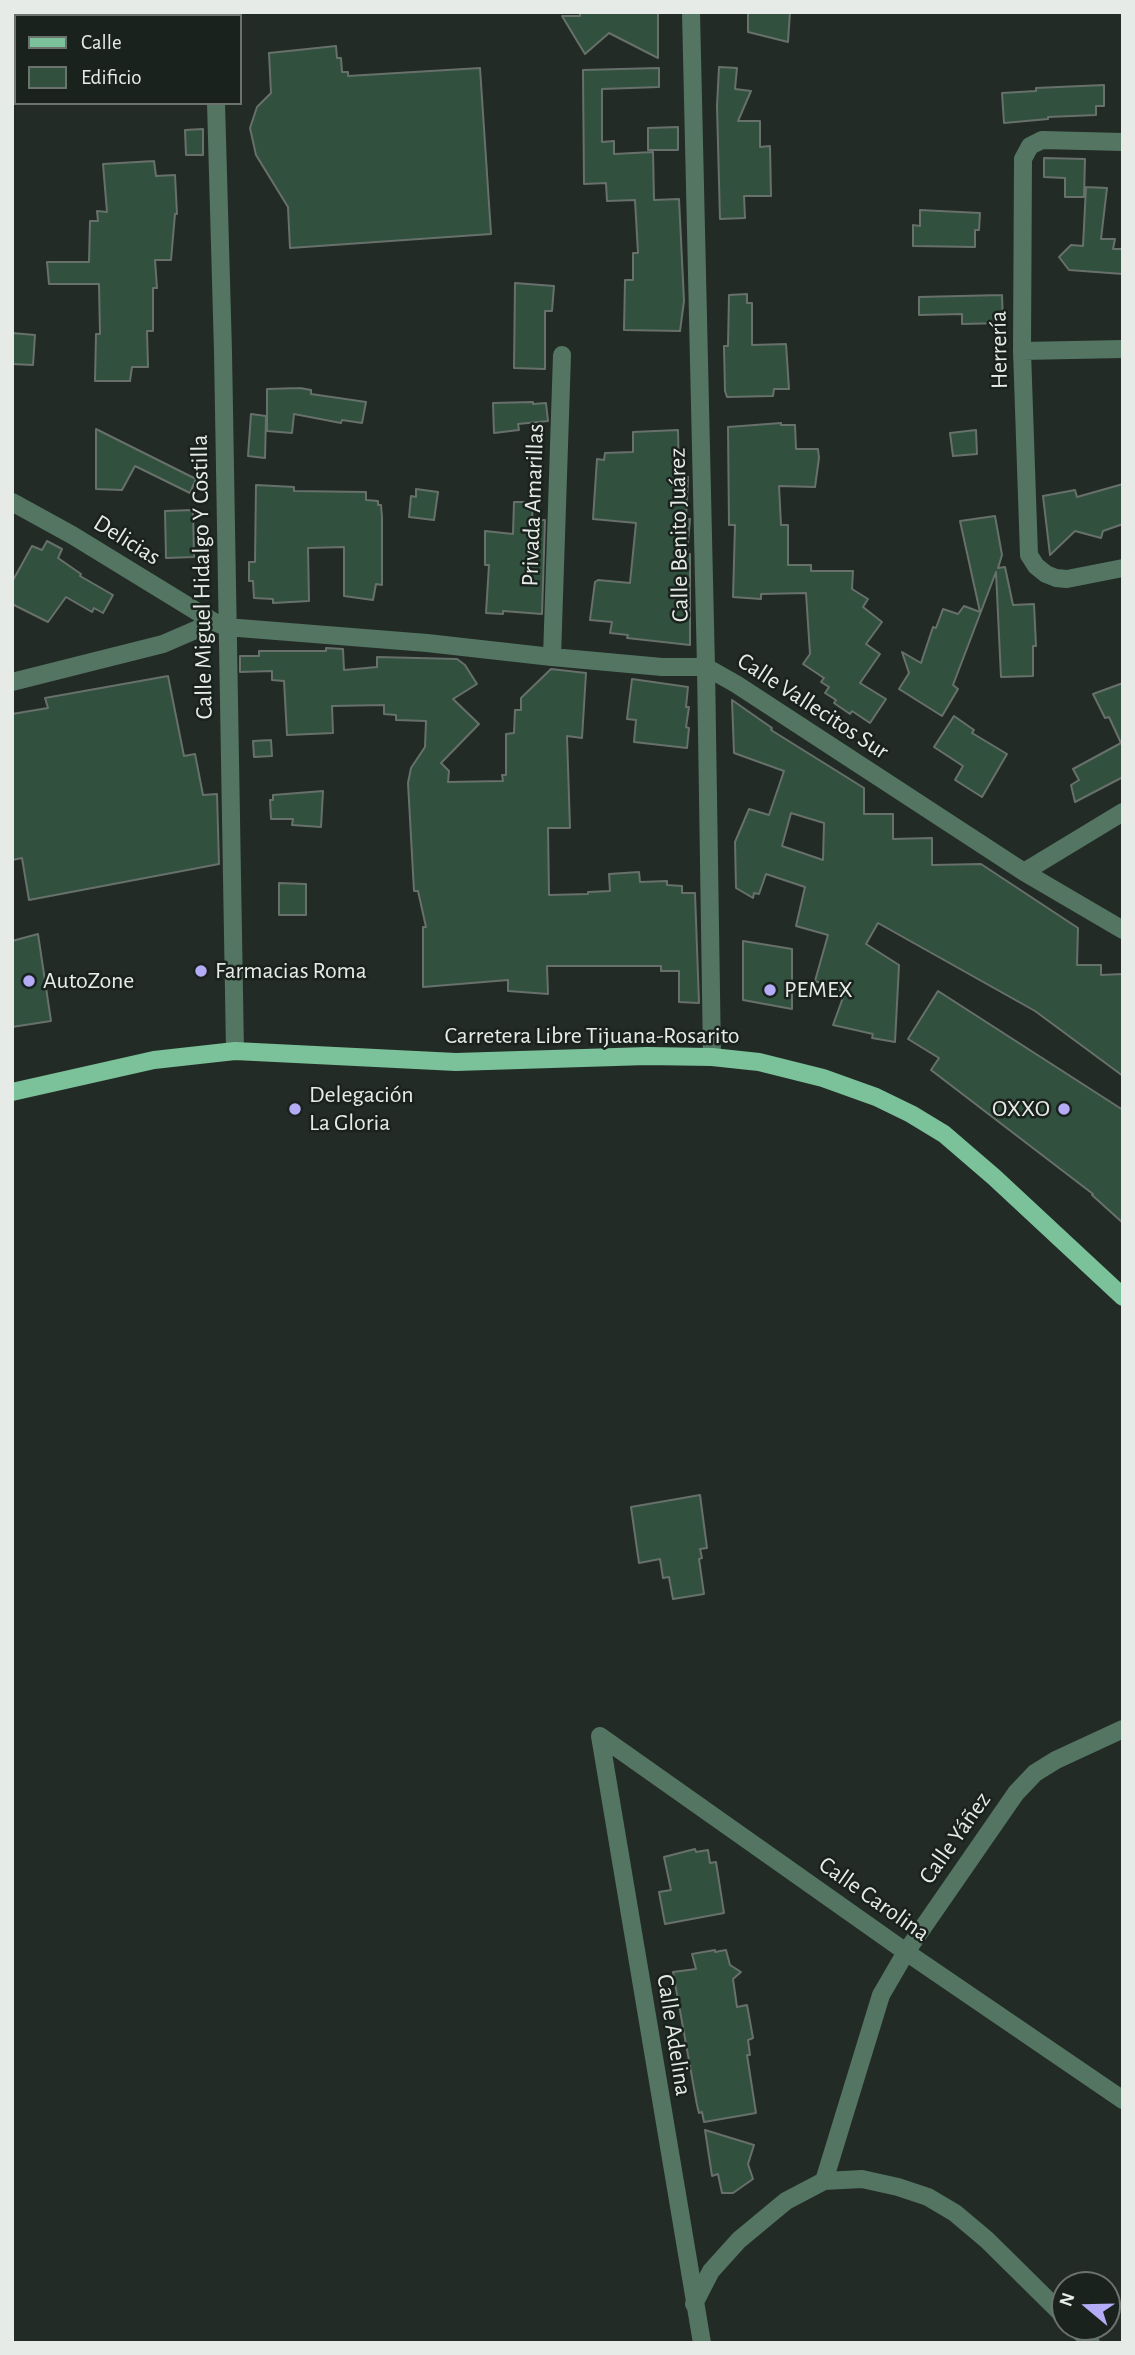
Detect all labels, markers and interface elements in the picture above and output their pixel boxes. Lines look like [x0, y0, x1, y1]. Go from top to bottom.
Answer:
legend [14, 14, 242, 105]
text: Calle [81, 32, 122, 53]
text: Edificio [81, 67, 142, 88]
street label: Herrería [984, 311, 1014, 389]
street label: Privada Amarillas [516, 423, 550, 587]
street label: Calle Miguel Hidalgo Y Costilla [185, 434, 219, 720]
street label: Calle Benito Juárez [663, 448, 695, 622]
street label: Delicias [88, 508, 166, 572]
street label: Calle Vallecitos Sur [732, 646, 894, 766]
place label: Farmacias Roma [215, 957, 367, 985]
marker: Farmacias Roma [193, 963, 209, 979]
place label: AutoZone [43, 967, 134, 995]
marker: AutoZone [21, 973, 37, 989]
place label: PEMEX [784, 976, 853, 1004]
marker: PEMEX [762, 982, 778, 998]
street label: Carretera Libre Tijuana-Rosarito [444, 1022, 740, 1050]
place label: Delegación La Gloria [309, 1081, 414, 1137]
place label: OXXO [992, 1095, 1050, 1123]
marker: Delegación La Gloria [287, 1101, 303, 1117]
marker: OXXO [1056, 1101, 1072, 1117]
street label: Calle Yáñez [913, 1786, 997, 1890]
street label: Calle Carolina [813, 1850, 935, 1948]
street label: Calle Adelina [650, 1972, 698, 2098]
north arrow [1051, 2271, 1121, 2341]
text: N [1056, 2290, 1079, 2309]

